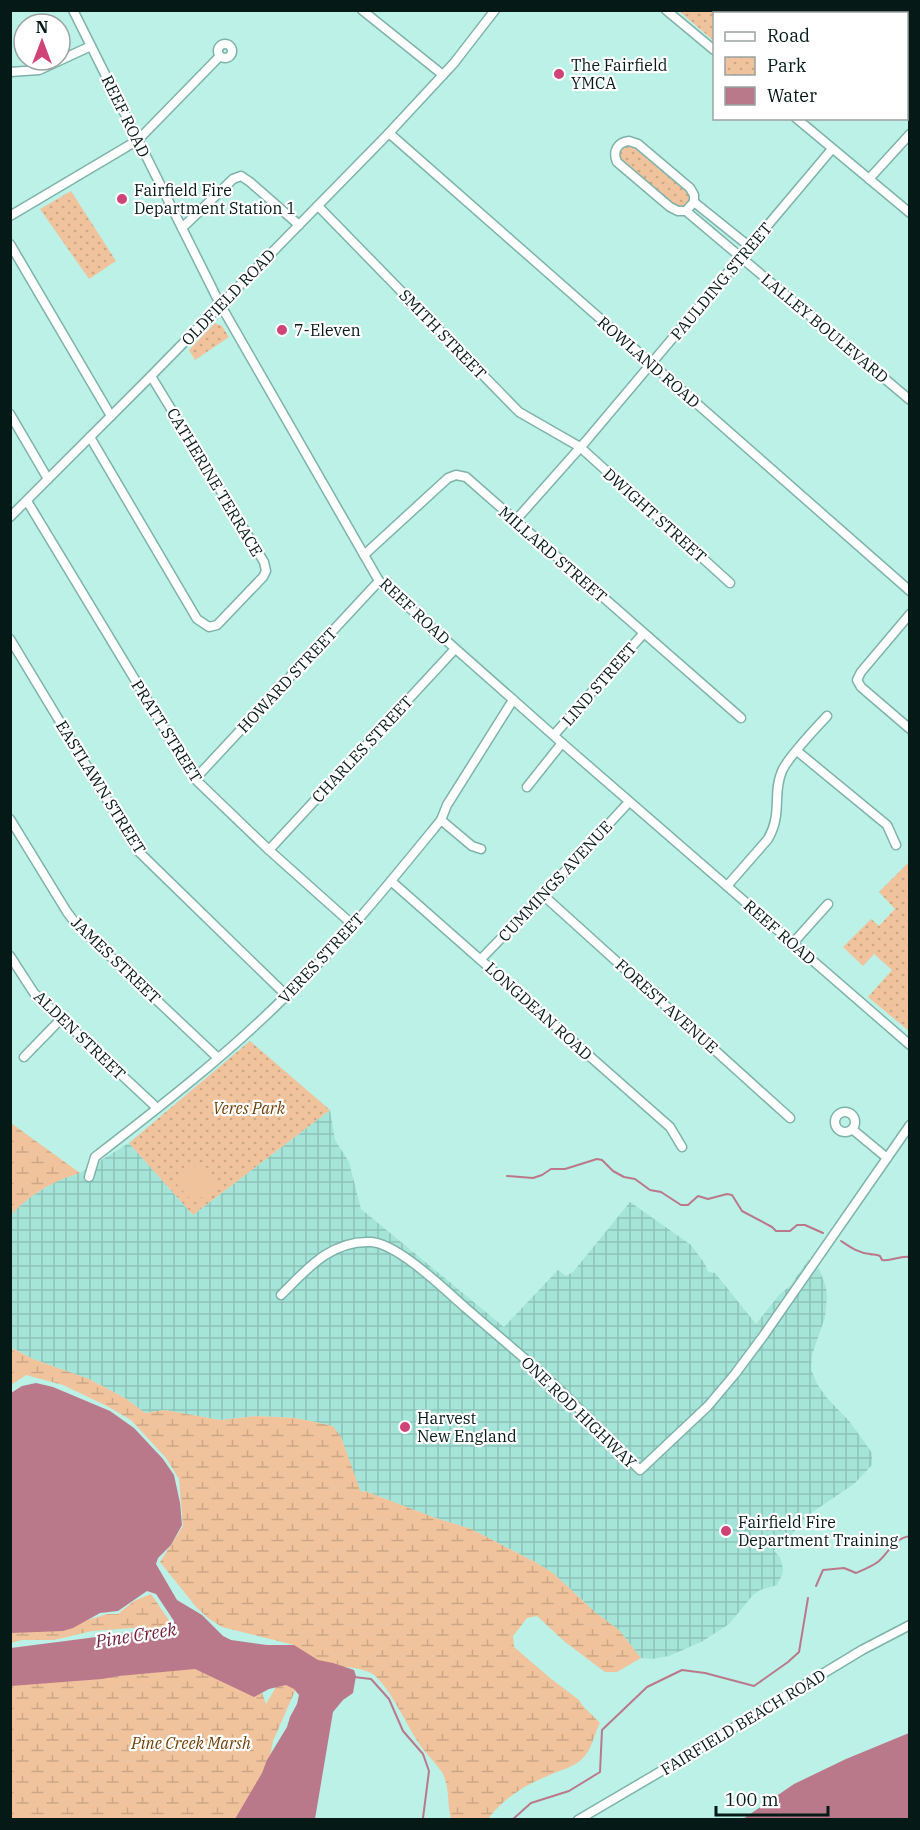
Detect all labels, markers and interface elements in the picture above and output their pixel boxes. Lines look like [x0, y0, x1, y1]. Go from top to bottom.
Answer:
north arrow [12, 12, 72, 72]
legend [713, 12, 908, 120]
text: N [36, 17, 48, 37]
text: Road [767, 24, 810, 47]
text: Park [767, 54, 807, 77]
place label: The Fairfield YMCA [571, 55, 668, 93]
marker: The Fairfield YMCA [552, 67, 566, 81]
street label: REEF ROAD [98, 72, 154, 160]
text: Water [767, 84, 817, 107]
place label: Fairfield Fire Department Station 1 [134, 180, 296, 218]
marker: Fairfield Fire Department Station 1 [115, 192, 129, 206]
street label: PAULDING STREET [666, 218, 776, 344]
street label: OLDFIELD ROAD [177, 245, 279, 349]
street label: LALLEY BOULEVARD [757, 269, 893, 387]
street label: SMITH STREET [395, 285, 491, 383]
street label: ROWLAND ROAD [594, 312, 704, 412]
place label: 7-Eleven [294, 320, 361, 340]
marker: 7-Eleven [275, 323, 289, 337]
street label: CATHERINE TERRACE [163, 404, 267, 560]
street label: DWIGHT STREET [599, 464, 711, 566]
street label: MILLARD STREET [495, 502, 611, 606]
street label: REEF ROAD [376, 573, 454, 649]
street label: HOWARD STREET [233, 623, 341, 737]
street label: LIND STREET [557, 638, 641, 730]
street label: PRATT STREET [127, 676, 207, 786]
street label: CHARLES STREET [307, 691, 417, 807]
street label: EASTLAWN STREET [52, 716, 150, 858]
street label: CUMMINGS AVENUE [494, 816, 616, 946]
street label: REEF ROAD [740, 895, 820, 969]
street label: VERES STREET [274, 909, 368, 1007]
street label: JAMES STREET [67, 912, 165, 1008]
street label: FOREST AVENUE [612, 955, 722, 1057]
street label: LONGDEAN ROAD [481, 958, 597, 1064]
street label: ALDEN STREET [30, 986, 130, 1084]
park label: Veres Park [213, 1098, 286, 1118]
street label: ONE ROD HIGHWAY [517, 1352, 641, 1472]
place label: Harvest New England [417, 1408, 517, 1446]
marker: Harvest New England [398, 1420, 412, 1434]
place label: Fairfield Fire Department Training [738, 1512, 898, 1550]
marker: Fairfield Fire Department Training [719, 1524, 733, 1538]
water label: Pine Creek [93, 1617, 179, 1653]
street label: FAIRFIELD BEACH ROAD [657, 1665, 829, 1779]
park label: Pine Creek Marsh [130, 1733, 251, 1753]
scale bar [716, 1779, 828, 1817]
text: 100 m [725, 1788, 779, 1811]

